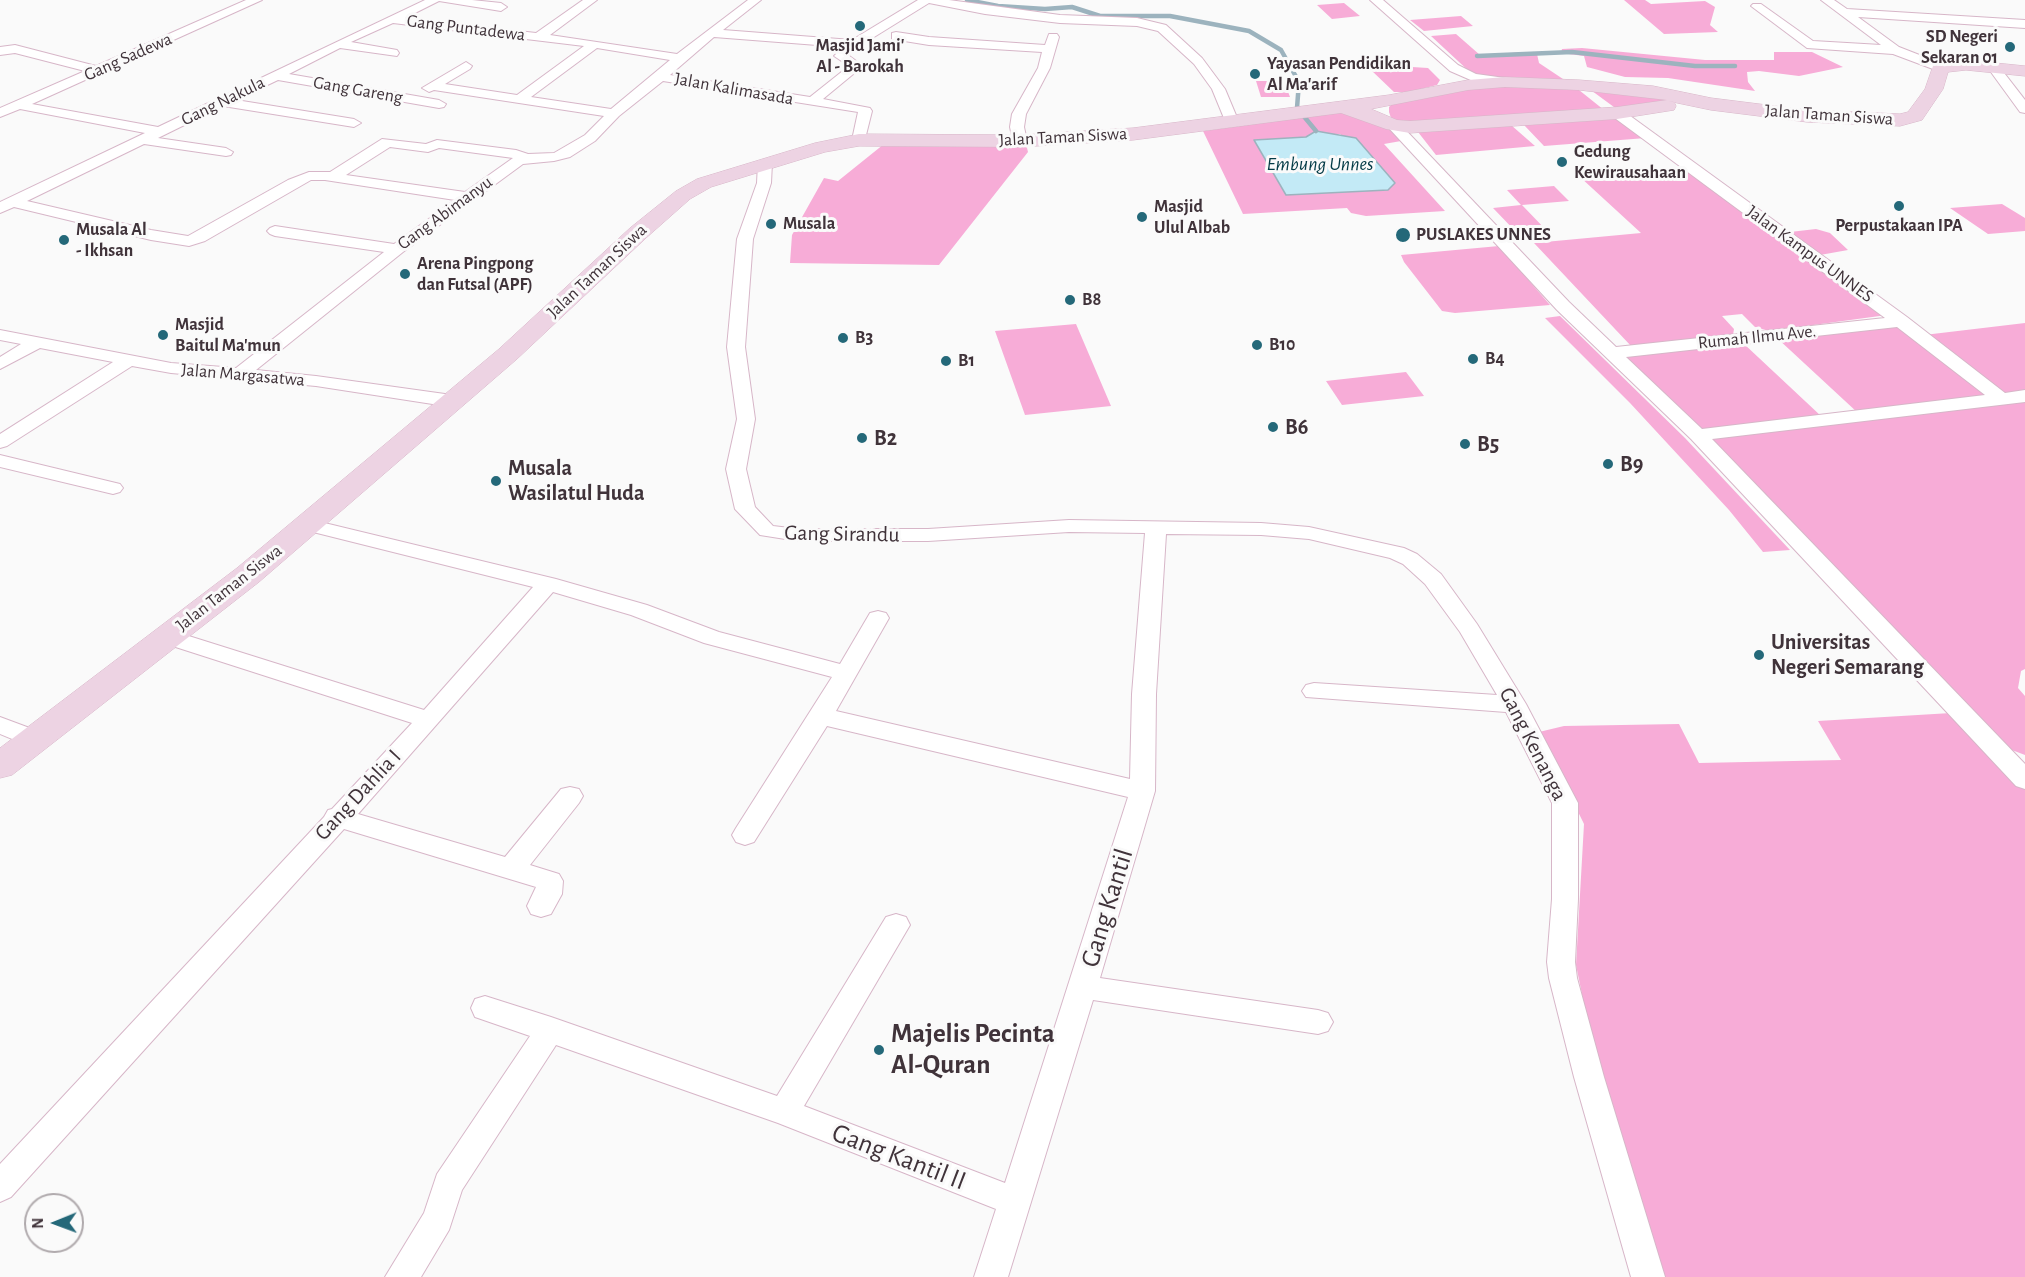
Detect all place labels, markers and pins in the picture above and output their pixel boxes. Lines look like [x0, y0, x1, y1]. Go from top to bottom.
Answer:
marker: Masjid Jami' Al - Barokah [853, 19, 867, 33]
place label: SD Negeri Sekaran 01 [1921, 26, 1998, 68]
place label: Masjid Jami' Al - Barokah [816, 35, 904, 78]
marker: SD Negeri Sekaran 01 [2003, 40, 2017, 54]
place label: Yayasan Pendidikan Al Ma'arif [1267, 53, 1411, 96]
marker: Yayasan Pendidikan Al Ma'arif [1248, 67, 1262, 81]
place label: Gedung Kewirausahaan [1574, 141, 1686, 184]
marker: Gedung Kewirausahaan [1555, 155, 1569, 169]
place label: Masjid Ulul Albab [1154, 196, 1230, 238]
marker: Perpustakaan IPA [1892, 199, 1906, 213]
marker: Masjid Ulul Albab [1135, 210, 1149, 224]
place label: Musala [783, 213, 835, 235]
place label: Perpustakaan IPA [1835, 215, 1963, 237]
marker: Musala [764, 217, 778, 231]
place label: Musala Al - Ikhsan [76, 219, 147, 262]
place label: PUSLAKES UNNES [1416, 224, 1551, 246]
marker: PUSLAKES UNNES [1394, 226, 1412, 244]
marker: Musala Al - Ikhsan [57, 233, 71, 247]
place label: Arena Pingpong dan Futsal (APF) [417, 253, 533, 296]
marker: Arena Pingpong dan Futsal (APF) [398, 267, 412, 281]
place label: B8 [1082, 289, 1101, 311]
marker: B8 [1063, 293, 1077, 307]
place label: Masjid Baitul Ma'mun [175, 314, 281, 356]
place label: B3 [855, 327, 873, 349]
marker: Masjid Baitul Ma'mun [156, 328, 170, 342]
marker: B3 [836, 331, 850, 345]
place label: B10 [1269, 334, 1295, 356]
marker: B10 [1250, 338, 1264, 352]
place label: B4 [1485, 348, 1504, 370]
place label: B1 [958, 350, 975, 372]
marker: B4 [1466, 352, 1480, 366]
marker: B1 [939, 354, 953, 368]
place label: B6 [1285, 414, 1308, 440]
marker: B6 [1266, 420, 1280, 434]
place label: B2 [874, 425, 897, 451]
marker: B2 [855, 431, 869, 445]
place label: B5 [1477, 431, 1499, 457]
marker: B5 [1458, 437, 1472, 451]
place label: B9 [1620, 451, 1643, 477]
place label: Musala Wasilatul Huda [508, 455, 645, 506]
marker: B9 [1601, 457, 1615, 471]
marker: Musala Wasilatul Huda [489, 474, 503, 488]
place label: Universitas Negeri Semarang [1771, 629, 1924, 680]
marker: Universitas Negeri Semarang [1752, 648, 1766, 662]
place label: Majelis Pecinta Al-Quran [891, 1018, 1055, 1081]
marker: Majelis Pecinta Al-Quran [872, 1043, 886, 1057]

